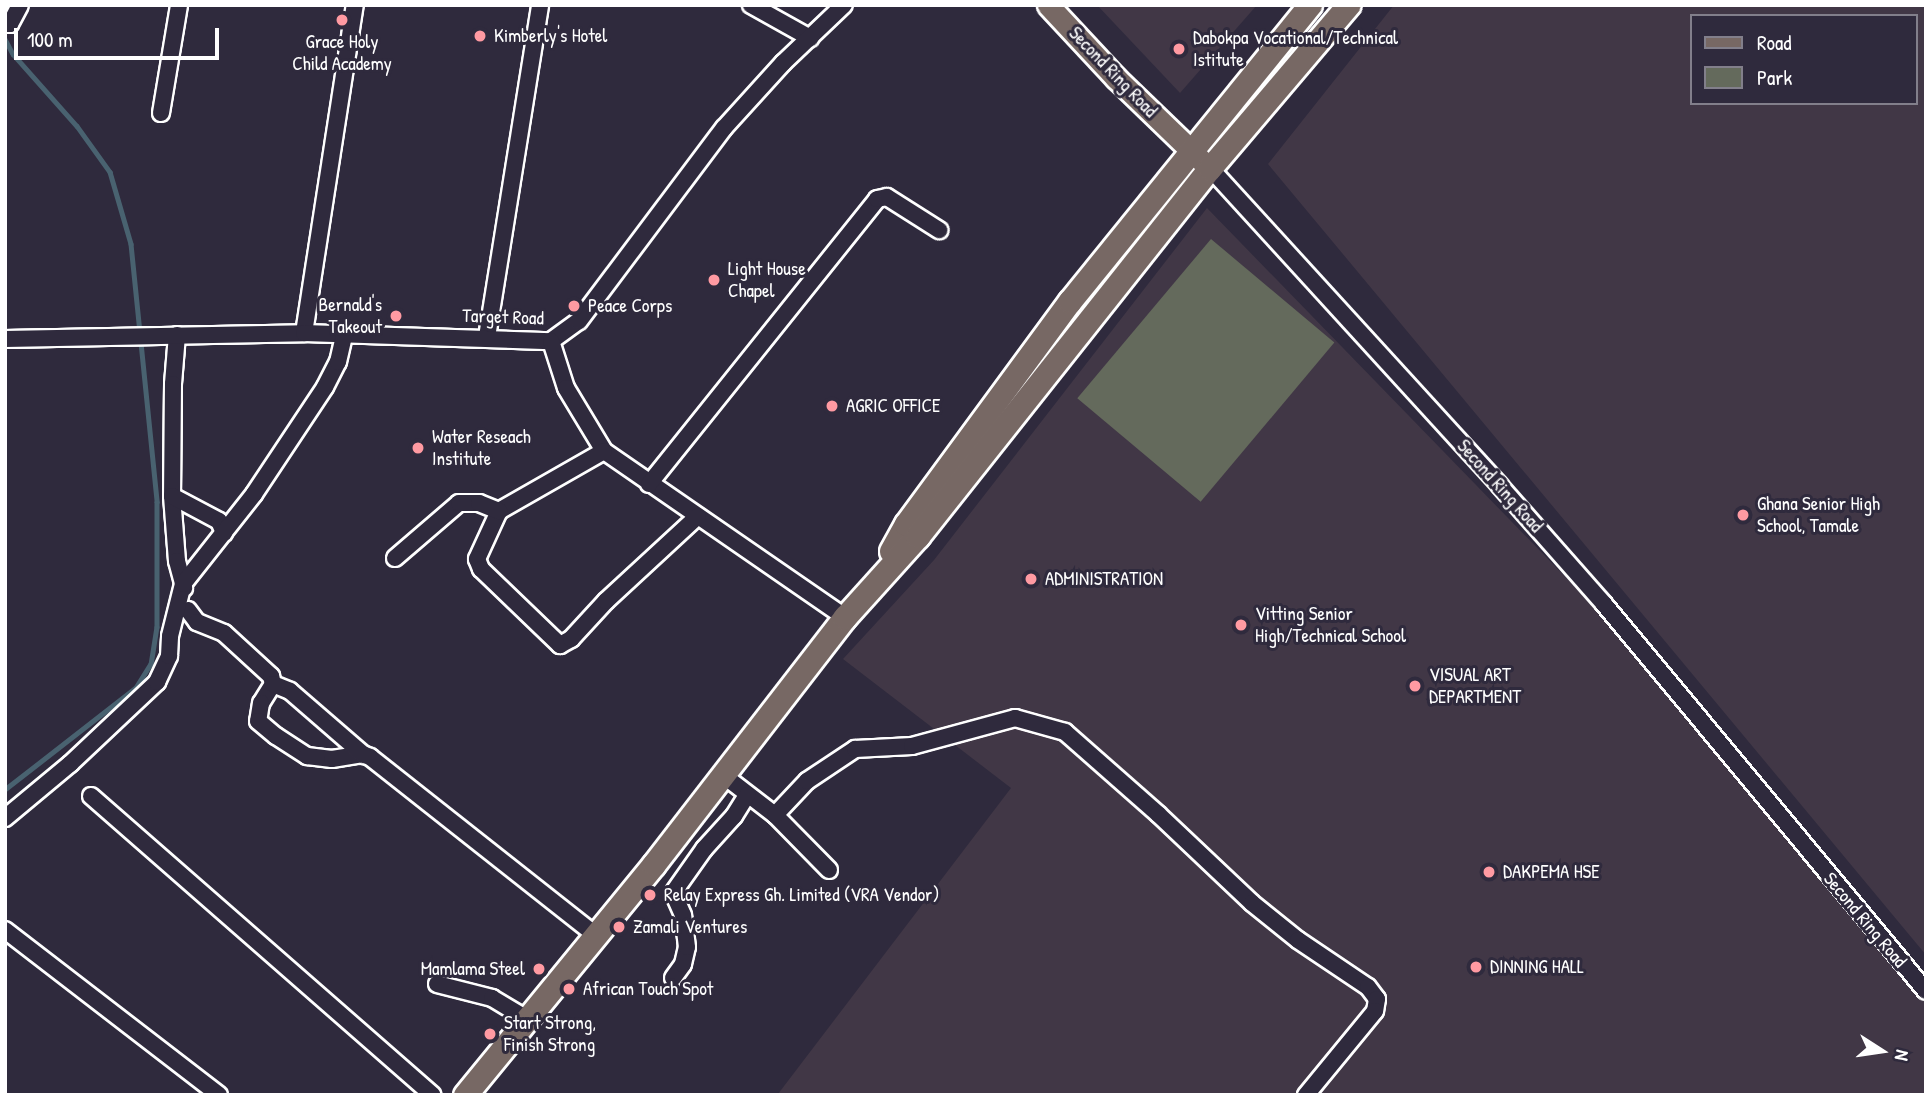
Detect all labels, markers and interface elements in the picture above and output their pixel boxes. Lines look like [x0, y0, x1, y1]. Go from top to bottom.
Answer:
marker: Grace Holy Child Academy [334, 12, 350, 28]
scale bar [18, 14, 222, 58]
legend [1689, 14, 1917, 105]
street label: Second Ring Road [1064, 22, 1162, 122]
text: 100 m [27, 25, 73, 54]
place label: Kimberly's Hotel [494, 25, 607, 47]
place label: Dabokpa Vocational/Technical Istitute [1193, 27, 1398, 71]
marker: Kimberly's Hotel [472, 28, 488, 44]
text: Road [1757, 28, 1791, 57]
place label: Grace Holy Child Academy [292, 31, 392, 75]
marker: Dabokpa Vocational/Technical Istitute [1171, 41, 1187, 57]
text: Park [1757, 63, 1792, 92]
place label: Light House Chapel [728, 258, 806, 302]
marker: Light House Chapel [706, 272, 722, 288]
place label: Bernald's Takeout [319, 294, 382, 338]
place label: Peace Corps [588, 295, 672, 317]
marker: Peace Corps [566, 298, 582, 314]
street label: Target Road [462, 304, 544, 330]
marker: Bernald's Takeout [388, 308, 404, 324]
place label: AGRIC OFFICE [846, 395, 940, 417]
marker: AGRIC OFFICE [824, 398, 840, 414]
place label: Water Reseach Institute [432, 426, 531, 470]
street label: Second Ring Road [1452, 435, 1548, 537]
marker: Water Reseach Institute [410, 440, 426, 456]
place label: Ghana Senior High School, Tamale [1757, 493, 1880, 537]
marker: Ghana Senior High School, Tamale [1735, 507, 1751, 523]
place label: ADMINISTRATION [1045, 568, 1163, 590]
marker: ADMINISTRATION [1023, 571, 1039, 587]
place label: Vitting Senior High/Technical School [1255, 603, 1406, 647]
marker: Vitting Senior High/Technical School [1233, 617, 1249, 633]
place label: VISUAL ART DEPARTMENT [1429, 664, 1521, 708]
marker: VISUAL ART DEPARTMENT [1407, 678, 1423, 694]
place label: DAKPEMA HSE [1503, 861, 1600, 883]
marker: DAKPEMA HSE [1481, 864, 1497, 880]
street label: Second Ring Road [1819, 868, 1911, 972]
place label: Relay Express Gh. Limited (VRA Vendor) [664, 884, 939, 906]
marker: Relay Express Gh. Limited (VRA Vendor) [642, 887, 658, 903]
place label: Zamali Ventures [633, 916, 747, 938]
marker: Zamali Ventures [611, 919, 627, 935]
place label: DINNING HALL [1490, 956, 1584, 978]
place label: Mamlama Steel [421, 958, 525, 980]
marker: DINNING HALL [1468, 959, 1484, 975]
marker: Mamlama Steel [531, 961, 547, 977]
place label: African Touch Spot [583, 978, 713, 1000]
marker: African Touch Spot [561, 981, 577, 997]
place label: Start Strong, Finish Strong [504, 1012, 596, 1056]
north arrow [1847, 1016, 1917, 1086]
marker: Start Strong, Finish Strong [482, 1026, 498, 1042]
text: N [1889, 1048, 1916, 1063]

